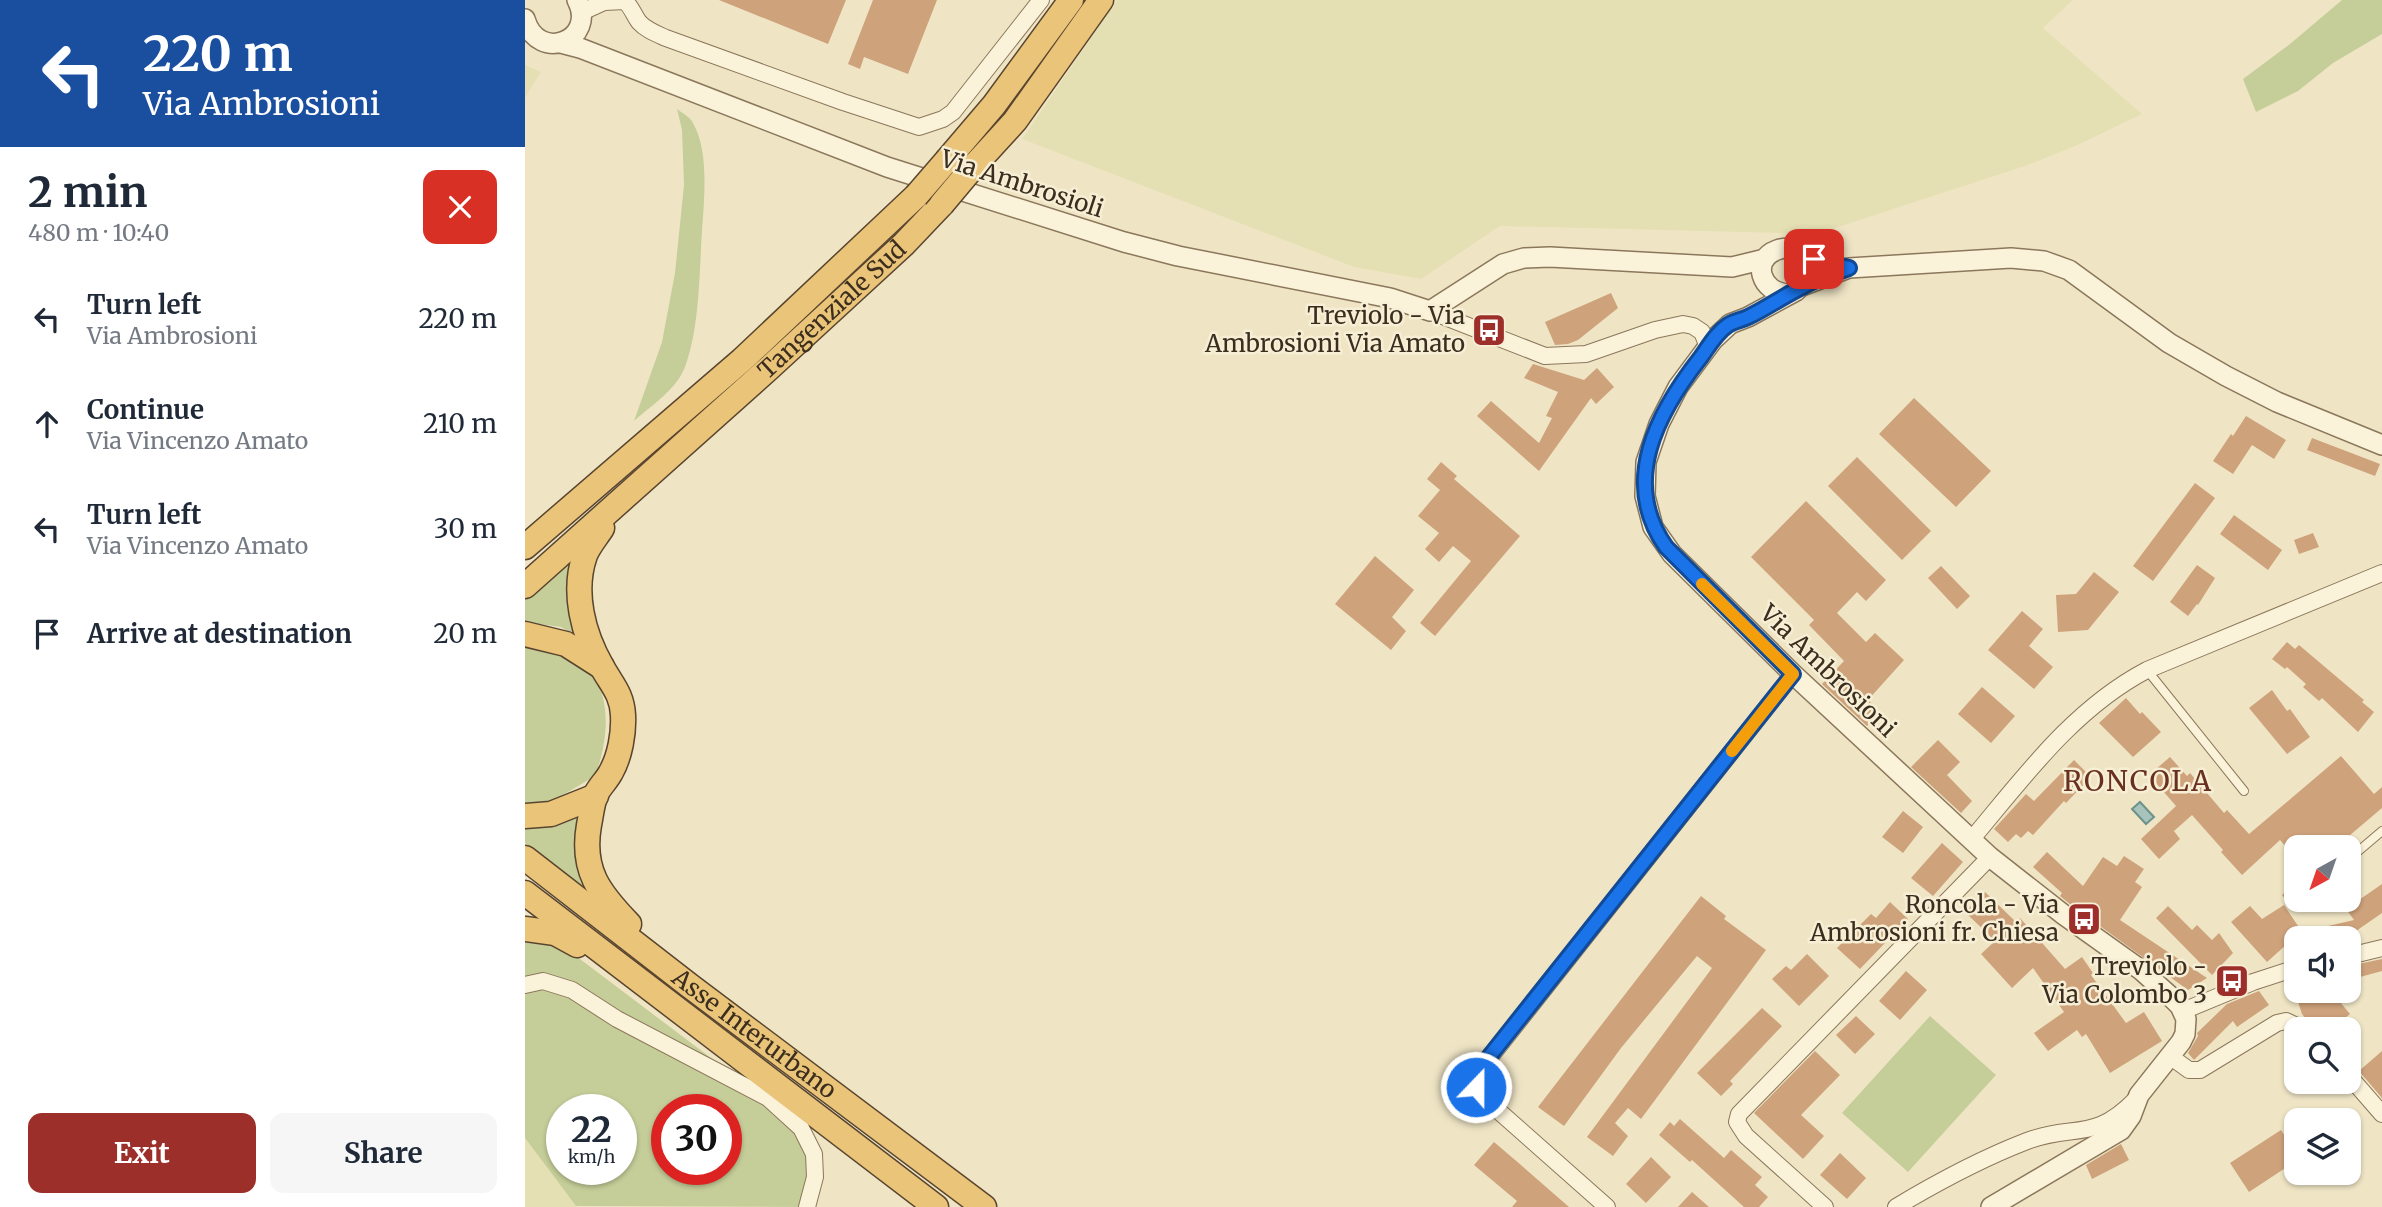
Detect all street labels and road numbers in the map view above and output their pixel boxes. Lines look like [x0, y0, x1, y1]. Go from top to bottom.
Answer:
street label: Via Ambrosioli [936, 142, 1108, 224]
street label: Tangenziale Sud [751, 234, 912, 385]
street label: Via Ambrosioni [1753, 597, 1903, 744]
street label: Asse Interurbano [665, 961, 843, 1106]

